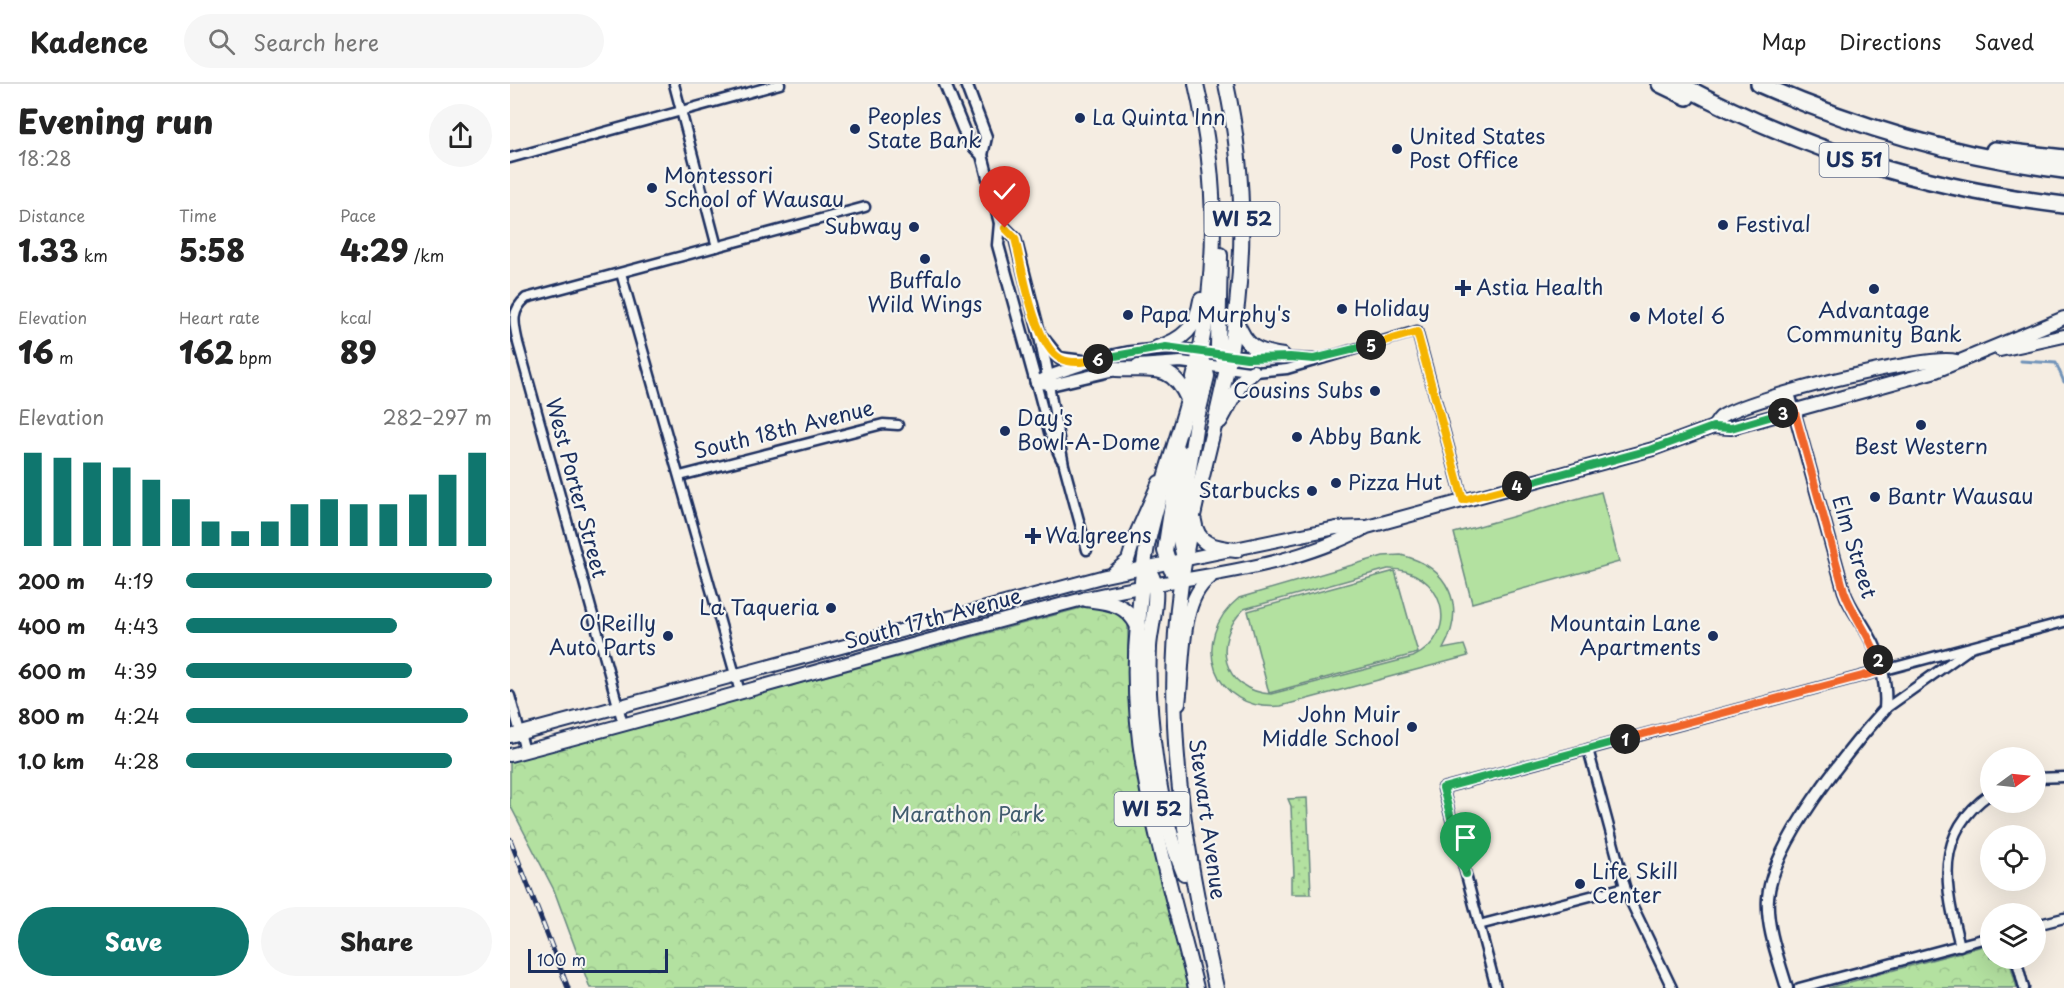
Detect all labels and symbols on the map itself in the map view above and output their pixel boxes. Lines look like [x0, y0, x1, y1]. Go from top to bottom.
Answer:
place label: Peoples State Bank [867, 99, 981, 155]
place label: La Quinta Inn [1092, 100, 1226, 132]
marker: La Quinta Inn [1073, 111, 1087, 125]
place label: United States Post Office [1409, 119, 1545, 175]
marker: Peoples State Bank [848, 122, 862, 136]
marker: United States Post Office [1390, 142, 1404, 156]
road number: US 51 [1820, 143, 1888, 177]
place label: Montessori School of Wausau [664, 158, 844, 214]
pin [979, 166, 1030, 228]
marker: Montessori School of Wausau [645, 181, 659, 195]
road number: WI 52 [1204, 202, 1280, 236]
place label: Festival [1735, 207, 1811, 239]
place label: Subway [824, 209, 902, 241]
marker: Festival [1716, 218, 1730, 232]
marker: Subway [907, 220, 921, 234]
marker: Buffalo Wild Wings [918, 252, 932, 266]
place label: Buffalo Wild Wings [868, 263, 982, 319]
place label: Astia Health [1476, 270, 1604, 302]
marker: Astia Health [1454, 279, 1472, 297]
marker: Advantage Community Bank [1867, 282, 1881, 296]
place label: Holiday [1354, 291, 1430, 323]
place label: Advantage Community Bank [1786, 293, 1962, 349]
place label: Papa Murphy's [1140, 297, 1291, 329]
place label: Motel 6 [1647, 299, 1725, 331]
marker: Holiday [1335, 302, 1349, 316]
marker: Papa Murphy's [1121, 308, 1135, 322]
marker: Motel 6 [1628, 310, 1642, 324]
pin: 5 [1356, 330, 1386, 360]
pin: 6 [1083, 344, 1113, 374]
place label: Cousins Subs [1233, 373, 1363, 405]
marker: Cousins Subs [1368, 384, 1382, 398]
street label: South 18th Avenue [690, 390, 877, 466]
street label: West Porter Street [539, 394, 617, 581]
pin: 3 [1768, 398, 1798, 428]
place label: Day's Bowl-A-Dome [1017, 401, 1161, 457]
marker: Best Western [1914, 418, 1928, 432]
place label: Abby Bank [1309, 419, 1421, 451]
marker: Day's Bowl-A-Dome [998, 424, 1012, 438]
place label: Best Western [1854, 429, 1988, 461]
marker: Abby Bank [1290, 430, 1304, 444]
place label: Pizza Hut [1348, 465, 1442, 497]
pin: 4 [1502, 471, 1532, 501]
place label: Starbucks [1198, 473, 1300, 505]
marker: Pizza Hut [1329, 476, 1343, 490]
place label: Bantr Wausau [1887, 479, 2033, 511]
marker: Starbucks [1305, 484, 1319, 498]
marker: Bantr Wausau [1868, 490, 1882, 504]
street label: Elm Street [1825, 491, 1887, 602]
place label: Walgreens [1045, 518, 1152, 550]
marker: Walgreens [1026, 529, 1040, 543]
street label: South 17th Avenue [840, 578, 1025, 656]
place label: La Taqueria [699, 590, 820, 622]
marker: La Taqueria [824, 601, 838, 615]
place label: O'Reilly Auto Parts [549, 606, 656, 662]
place label: Mountain Lane Apartments [1549, 606, 1701, 662]
marker: O'Reilly Auto Parts [661, 629, 675, 643]
marker: Mountain Lane Apartments [1706, 629, 1720, 643]
pin: 2 [1863, 645, 1893, 675]
place label: John Muir Middle School [1262, 697, 1401, 753]
marker: John Muir Middle School [1405, 720, 1419, 734]
pin: 1 [1610, 724, 1640, 754]
street label: Stewart Avenue [1182, 736, 1236, 901]
north arrow [1980, 747, 2046, 813]
road number: WI 52 [1114, 792, 1190, 826]
park label: Marathon Park [891, 797, 1045, 829]
pin [1440, 812, 1491, 874]
place label: Life Skill Center [1592, 854, 1678, 910]
marker: Life Skill Center [1573, 877, 1587, 891]
scale bar [528, 946, 668, 974]

